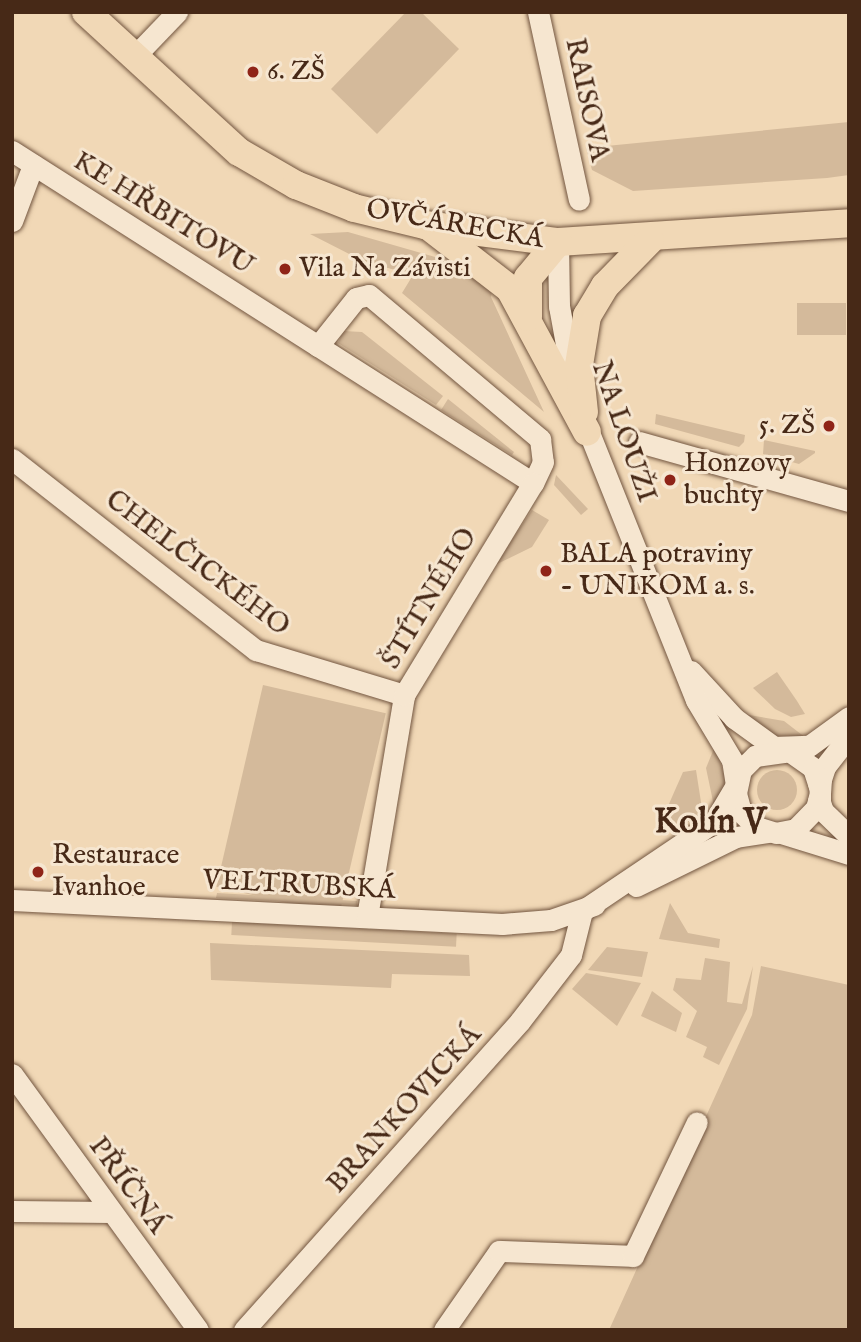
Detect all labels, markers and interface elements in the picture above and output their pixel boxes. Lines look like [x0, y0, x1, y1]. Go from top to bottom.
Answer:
street label: RAISOVA [557, 35, 615, 165]
place label: 6. ZŠ [267, 55, 325, 89]
marker: 6. ZŠ [245, 64, 261, 80]
street label: KE HŘBITOVU [66, 145, 260, 283]
street label: OVČÁRECKÁ [364, 193, 546, 257]
place label: Vila Na Závisti [299, 252, 471, 286]
marker: Vila Na Závisti [277, 261, 293, 277]
street label: NA LOUŽI [583, 357, 663, 507]
place label: 5. ZŠ [759, 409, 815, 443]
marker: 5. ZŠ [821, 418, 837, 434]
place label: Honzovy buchty [684, 447, 792, 513]
marker: Honzovy buchty [662, 472, 678, 488]
street label: CHELČICKÉHO [98, 484, 296, 644]
street label: ŠTÍTNÉHO [375, 523, 485, 675]
place label: BALA potraviny - UNIKOM a. s. [560, 538, 755, 604]
marker: BALA potraviny - UNIKOM a. s. [538, 563, 554, 579]
district label: Kolín V [654, 802, 766, 844]
place label: Restaurace Ivanhoe [52, 839, 179, 905]
marker: Restaurace Ivanhoe [30, 864, 46, 880]
street label: VELTRUBSKÁ [202, 864, 396, 908]
street label: BRANKOVICKÁ [321, 1019, 489, 1201]
street label: PŘÍČNÁ [81, 1131, 173, 1241]

